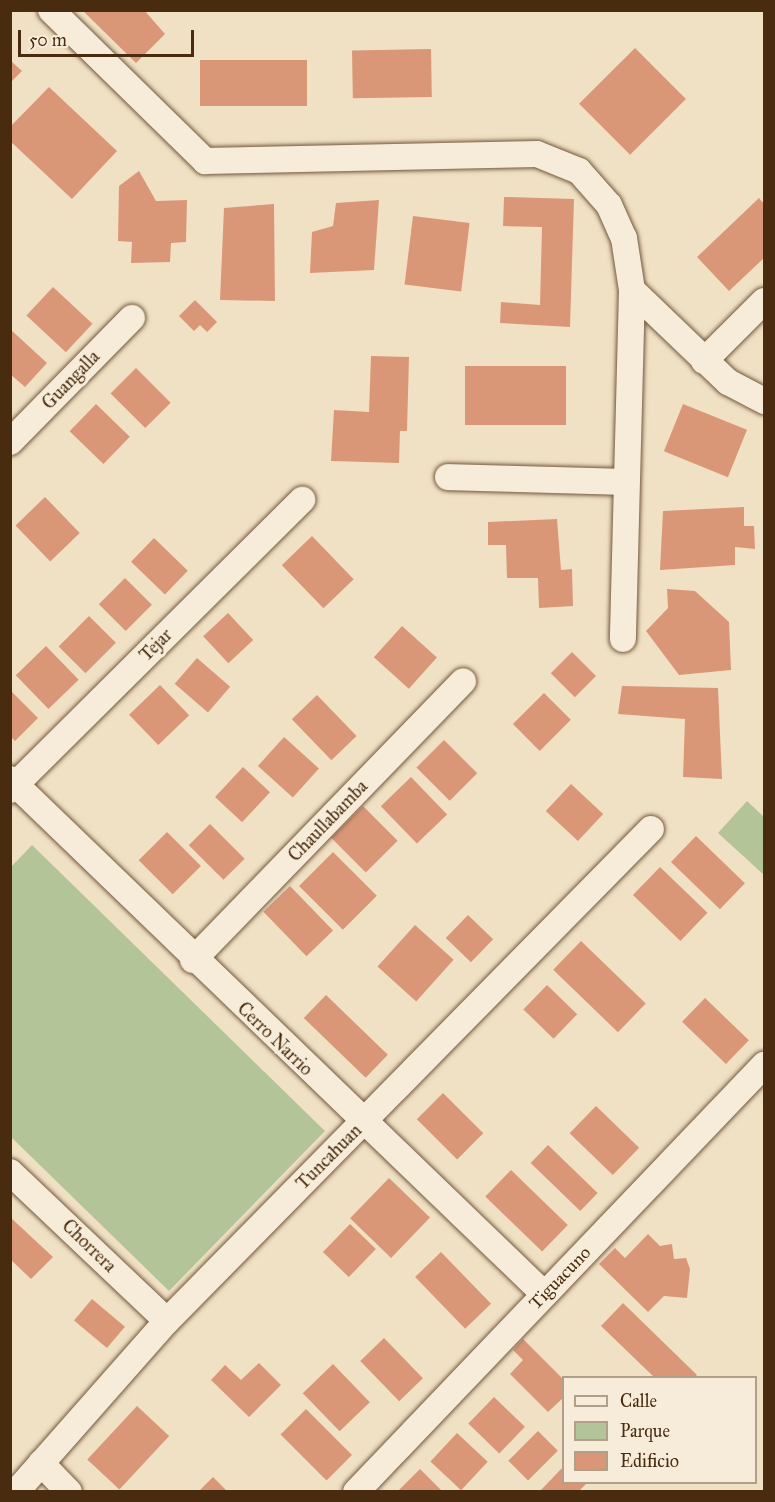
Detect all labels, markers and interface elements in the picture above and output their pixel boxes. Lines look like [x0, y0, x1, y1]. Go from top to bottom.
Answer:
scale bar [21, 18, 196, 56]
text: 50 m [29, 29, 67, 51]
street label: Guangalla [38, 346, 104, 414]
street label: Tejar [135, 624, 177, 666]
street label: Chaullabamba [284, 776, 372, 866]
street label: Cerro Narrio [233, 998, 317, 1080]
street label: Tuncahuan [292, 1120, 366, 1194]
street label: Chorrera [58, 1215, 120, 1277]
street label: Tiguacuno [525, 1242, 595, 1314]
legend [562, 1376, 757, 1484]
text: Calle [620, 1390, 657, 1412]
text: Parque [620, 1420, 670, 1442]
text: Edificio [620, 1450, 679, 1472]

